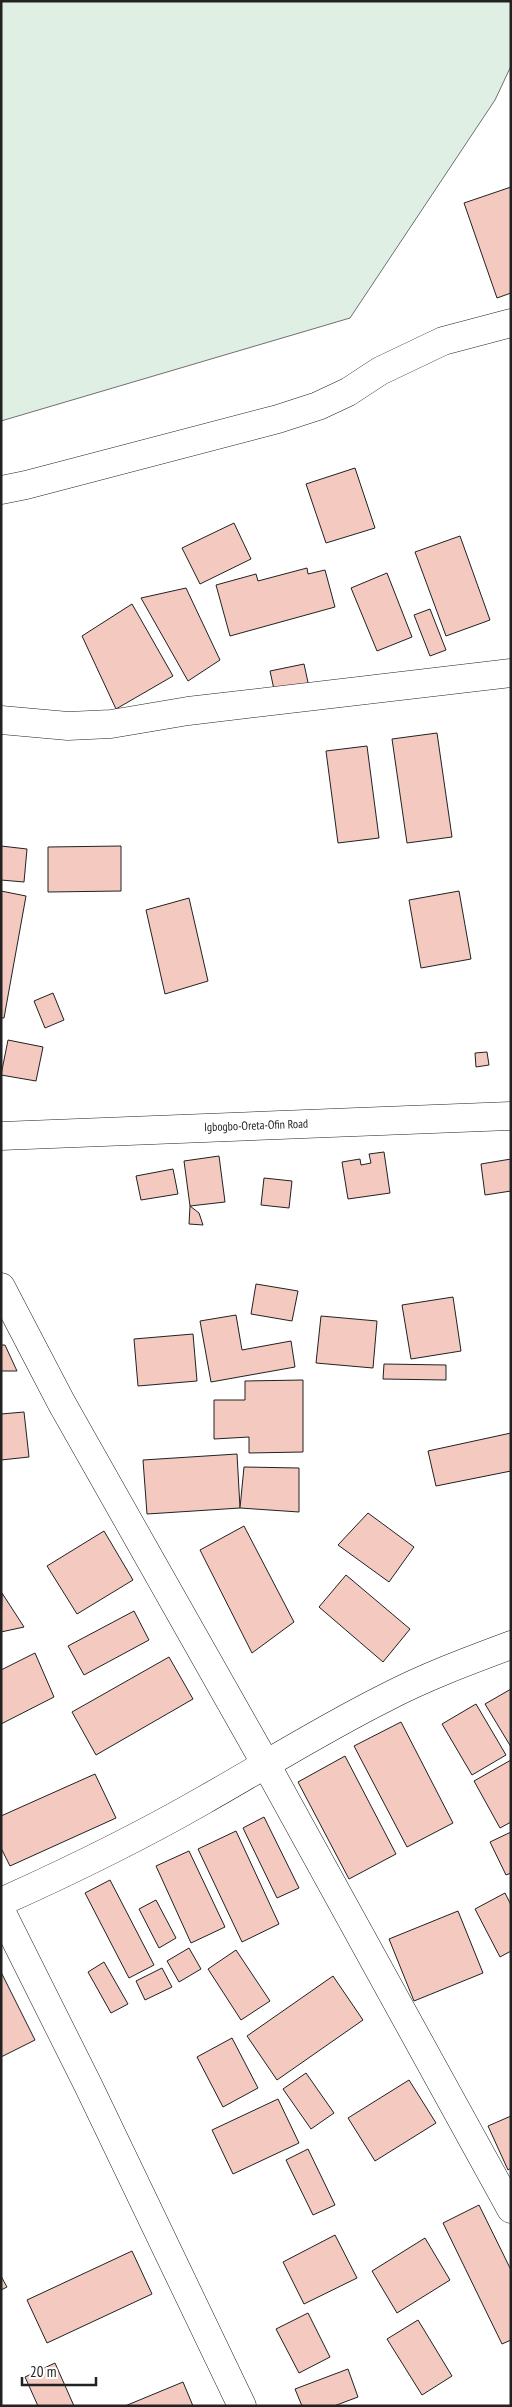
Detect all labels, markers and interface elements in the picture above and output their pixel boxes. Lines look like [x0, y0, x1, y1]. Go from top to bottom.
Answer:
street label: Igbogbo-Oreta-Ofin Road [204, 1116, 308, 1134]
scale bar [22, 2354, 96, 2386]
text: 20 m [30, 2362, 56, 2381]

